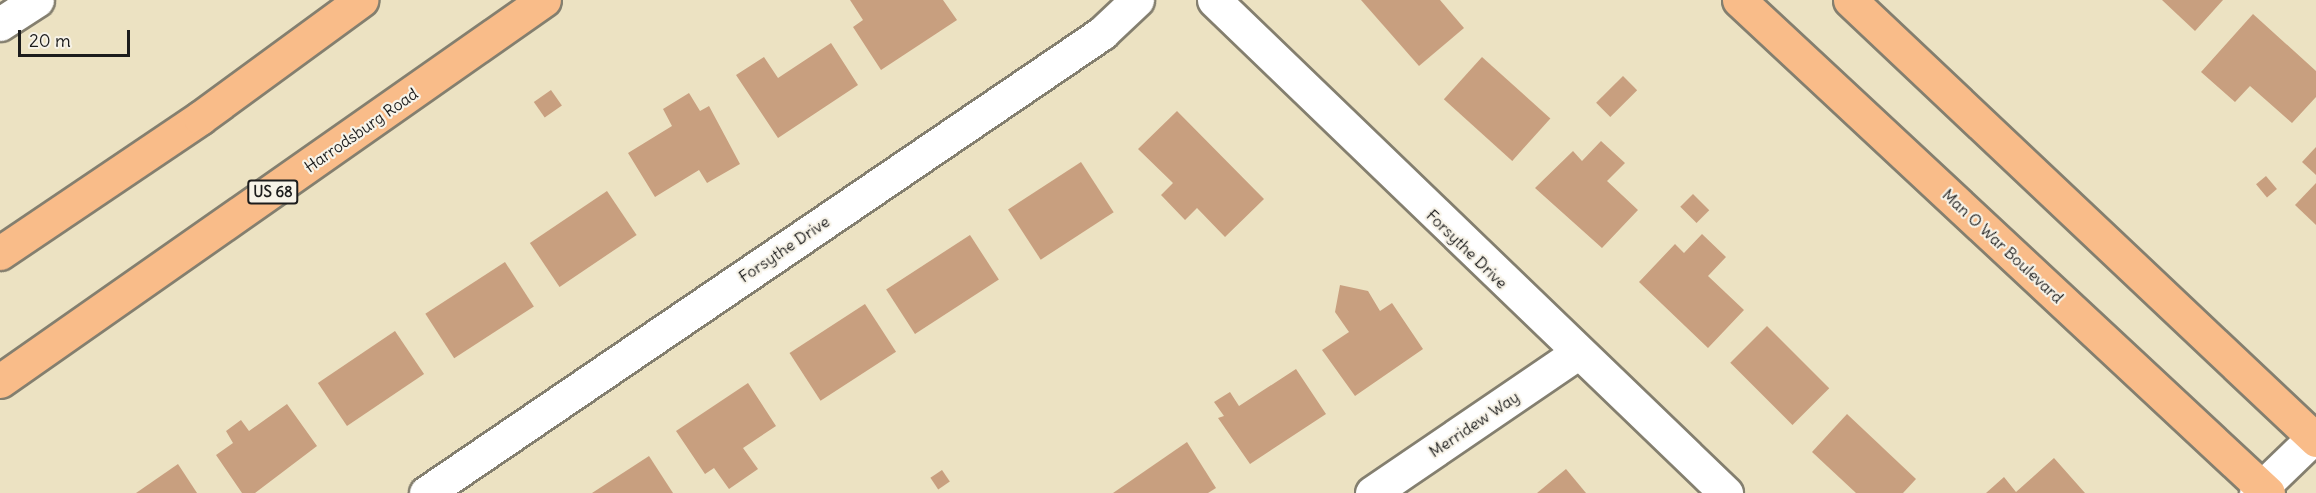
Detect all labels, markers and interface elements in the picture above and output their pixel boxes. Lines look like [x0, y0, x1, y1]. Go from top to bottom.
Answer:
scale bar [21, 18, 134, 56]
text: 20 m [29, 29, 71, 52]
street label: Harrodsburg Road [301, 84, 421, 176]
road number: US 68 [246, 180, 300, 204]
street label: Man O War Boulevard [1939, 185, 2067, 307]
street label: Forsythe Drive [1423, 206, 1511, 292]
street label: Forsythe Drive [735, 212, 833, 286]
street label: Merridew Way [1425, 387, 1523, 461]

